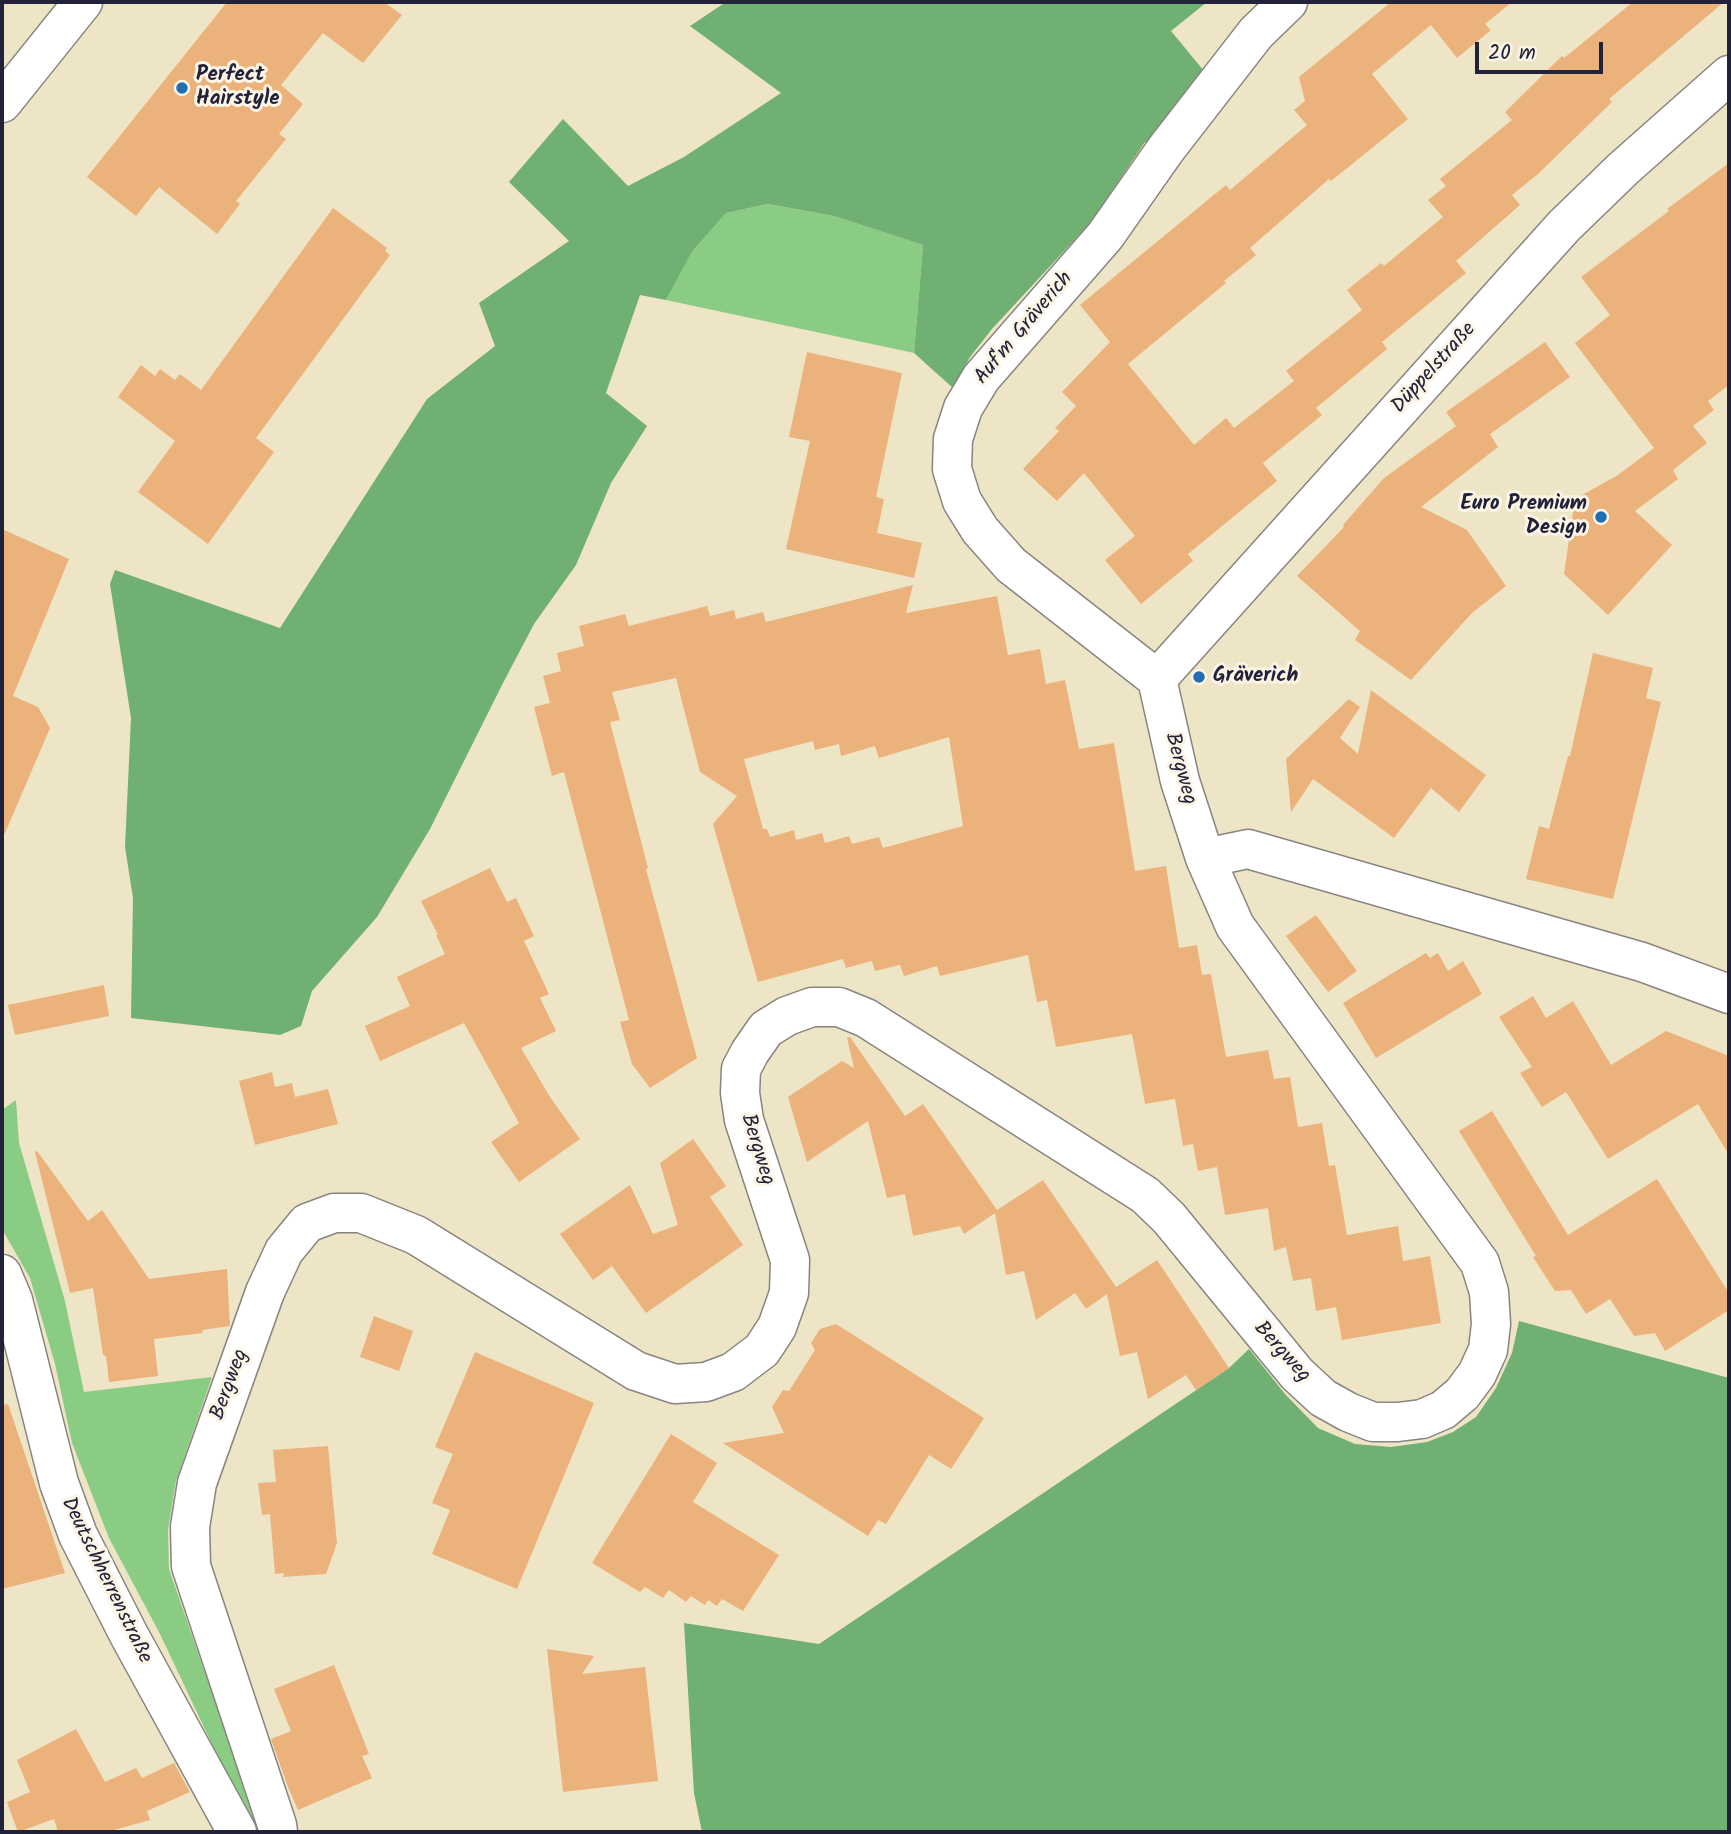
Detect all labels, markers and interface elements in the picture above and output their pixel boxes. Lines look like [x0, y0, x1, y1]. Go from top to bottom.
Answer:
scale bar [1479, 28, 1607, 72]
text: 20 m [1488, 37, 1536, 70]
place label: Perfect Hairstyle [196, 63, 279, 113]
marker: Perfect Hairstyle [174, 80, 190, 96]
street label: Auf'm Gräverich [971, 267, 1079, 391]
street label: Düppelstraße [1388, 318, 1482, 420]
place label: Euro Premium Design [1461, 492, 1587, 542]
marker: Euro Premium Design [1593, 509, 1609, 525]
place label: Gräverich [1213, 664, 1298, 690]
marker: Gräverich [1191, 669, 1207, 685]
street label: Bergweg [1157, 730, 1201, 808]
street label: Bergweg [733, 1111, 779, 1189]
street label: Bergweg [1247, 1317, 1315, 1389]
street label: Bergweg [207, 1346, 255, 1424]
street label: Deutschherrenstraße [54, 1494, 156, 1668]

